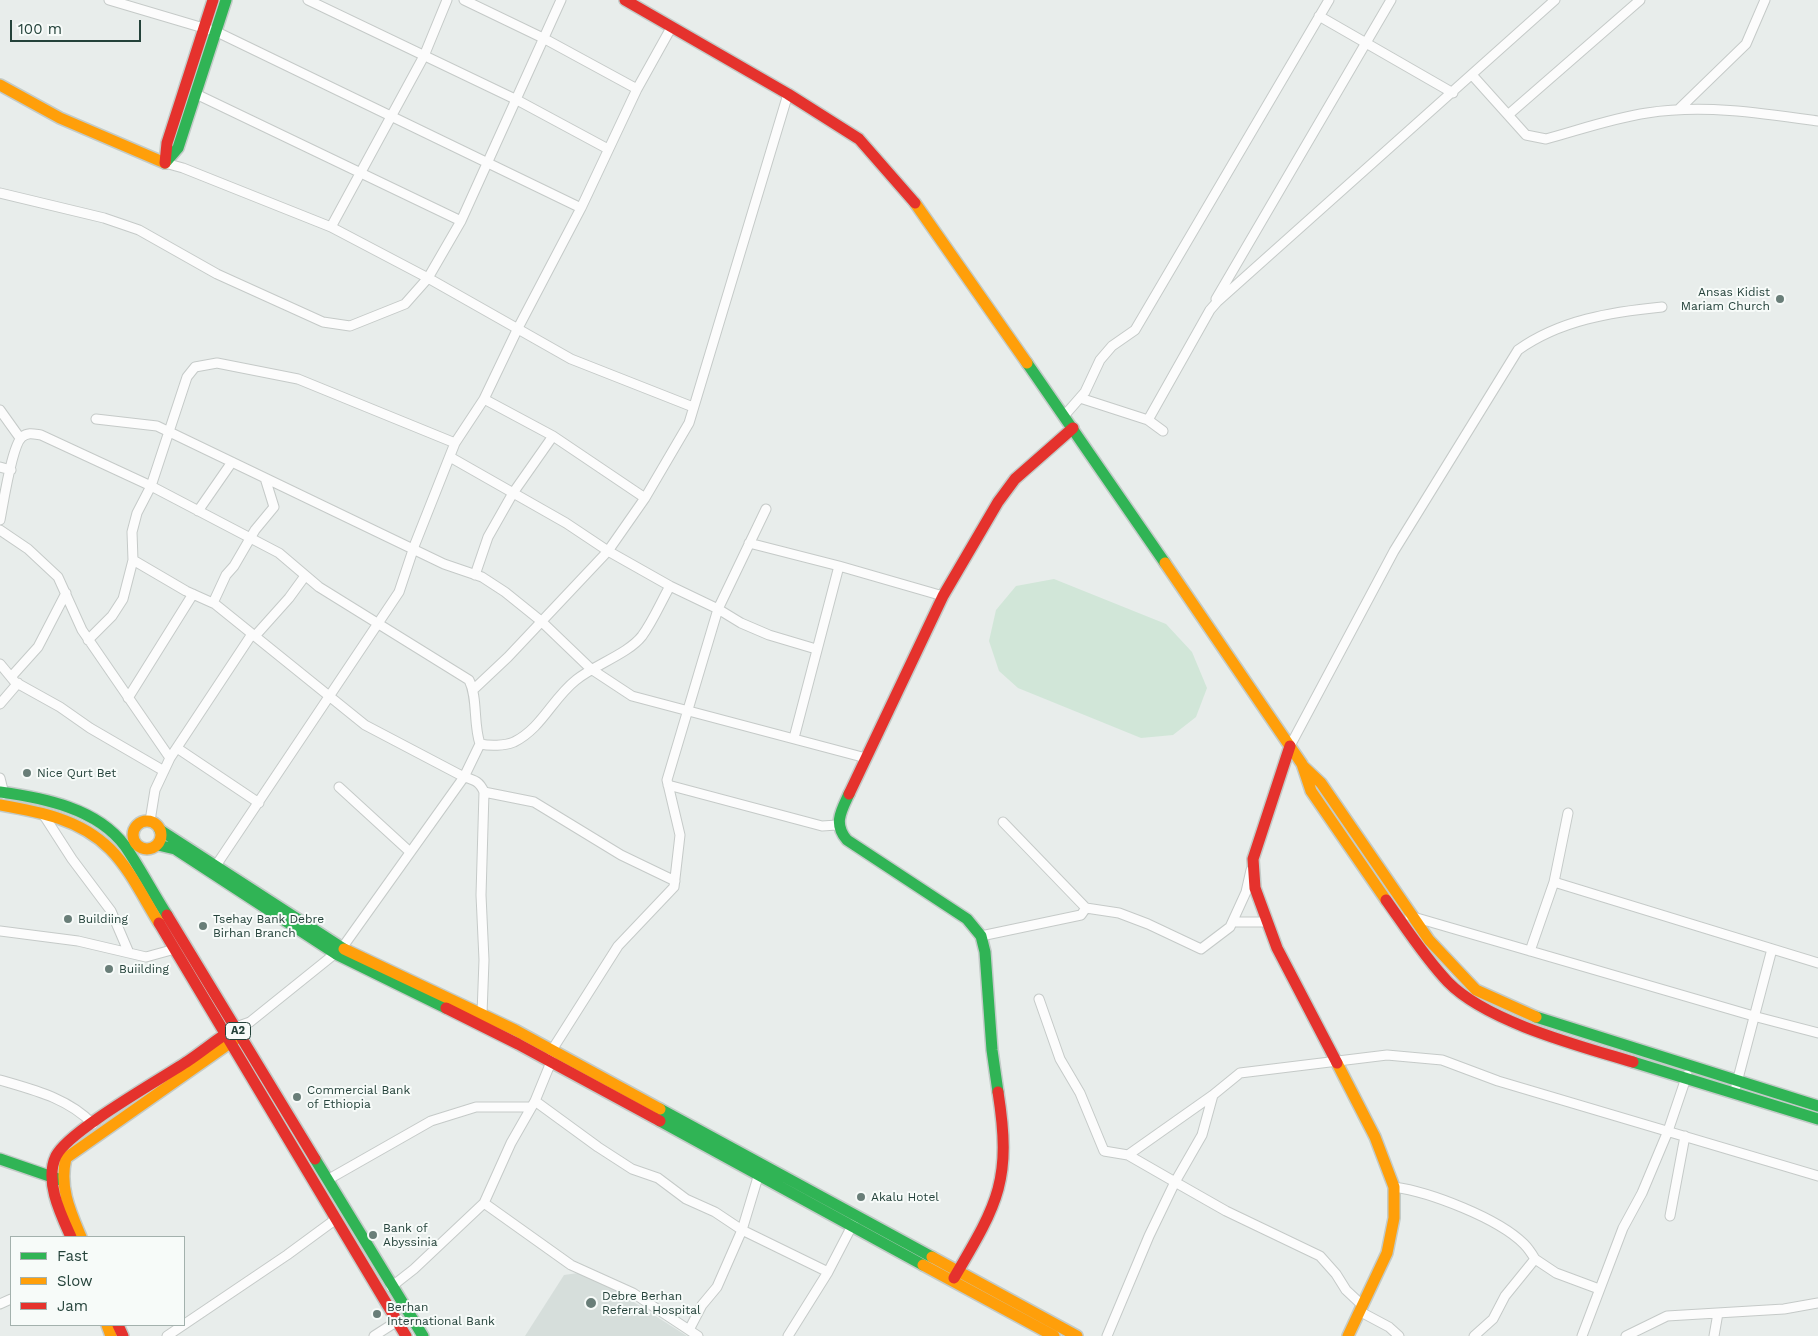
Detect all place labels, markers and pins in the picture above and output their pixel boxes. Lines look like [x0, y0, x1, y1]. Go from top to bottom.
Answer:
place label: Ansas Kidist Mariam Church [1681, 285, 1770, 313]
marker: Ansas Kidist Mariam Church [1774, 293, 1786, 305]
place label: Nice Qurt Bet [37, 766, 116, 780]
marker: Nice Qurt Bet [21, 767, 33, 779]
place label: Buildiing [78, 912, 128, 926]
place label: Tsehay Bank Debre Birhan Branch [213, 912, 324, 940]
marker: Buildiing [62, 913, 74, 925]
marker: Tsehay Bank Debre Birhan Branch [197, 920, 209, 932]
place label: Buiilding [119, 962, 169, 976]
marker: Buiilding [103, 963, 115, 975]
place label: Commercial Bank of Ethiopia [307, 1083, 410, 1111]
marker: Commercial Bank of Ethiopia [291, 1091, 303, 1103]
place label: Akalu Hotel [871, 1190, 939, 1204]
marker: Akalu Hotel [855, 1191, 867, 1203]
place label: Bank of Abyssinia [383, 1221, 438, 1249]
marker: Bank of Abyssinia [367, 1229, 379, 1241]
place label: Debre Berhan Referral Hospital [602, 1289, 701, 1317]
marker: Debre Berhan Referral Hospital [584, 1296, 598, 1310]
place label: Berhan International Bank [387, 1300, 495, 1328]
marker: Berhan International Bank [371, 1308, 383, 1320]

